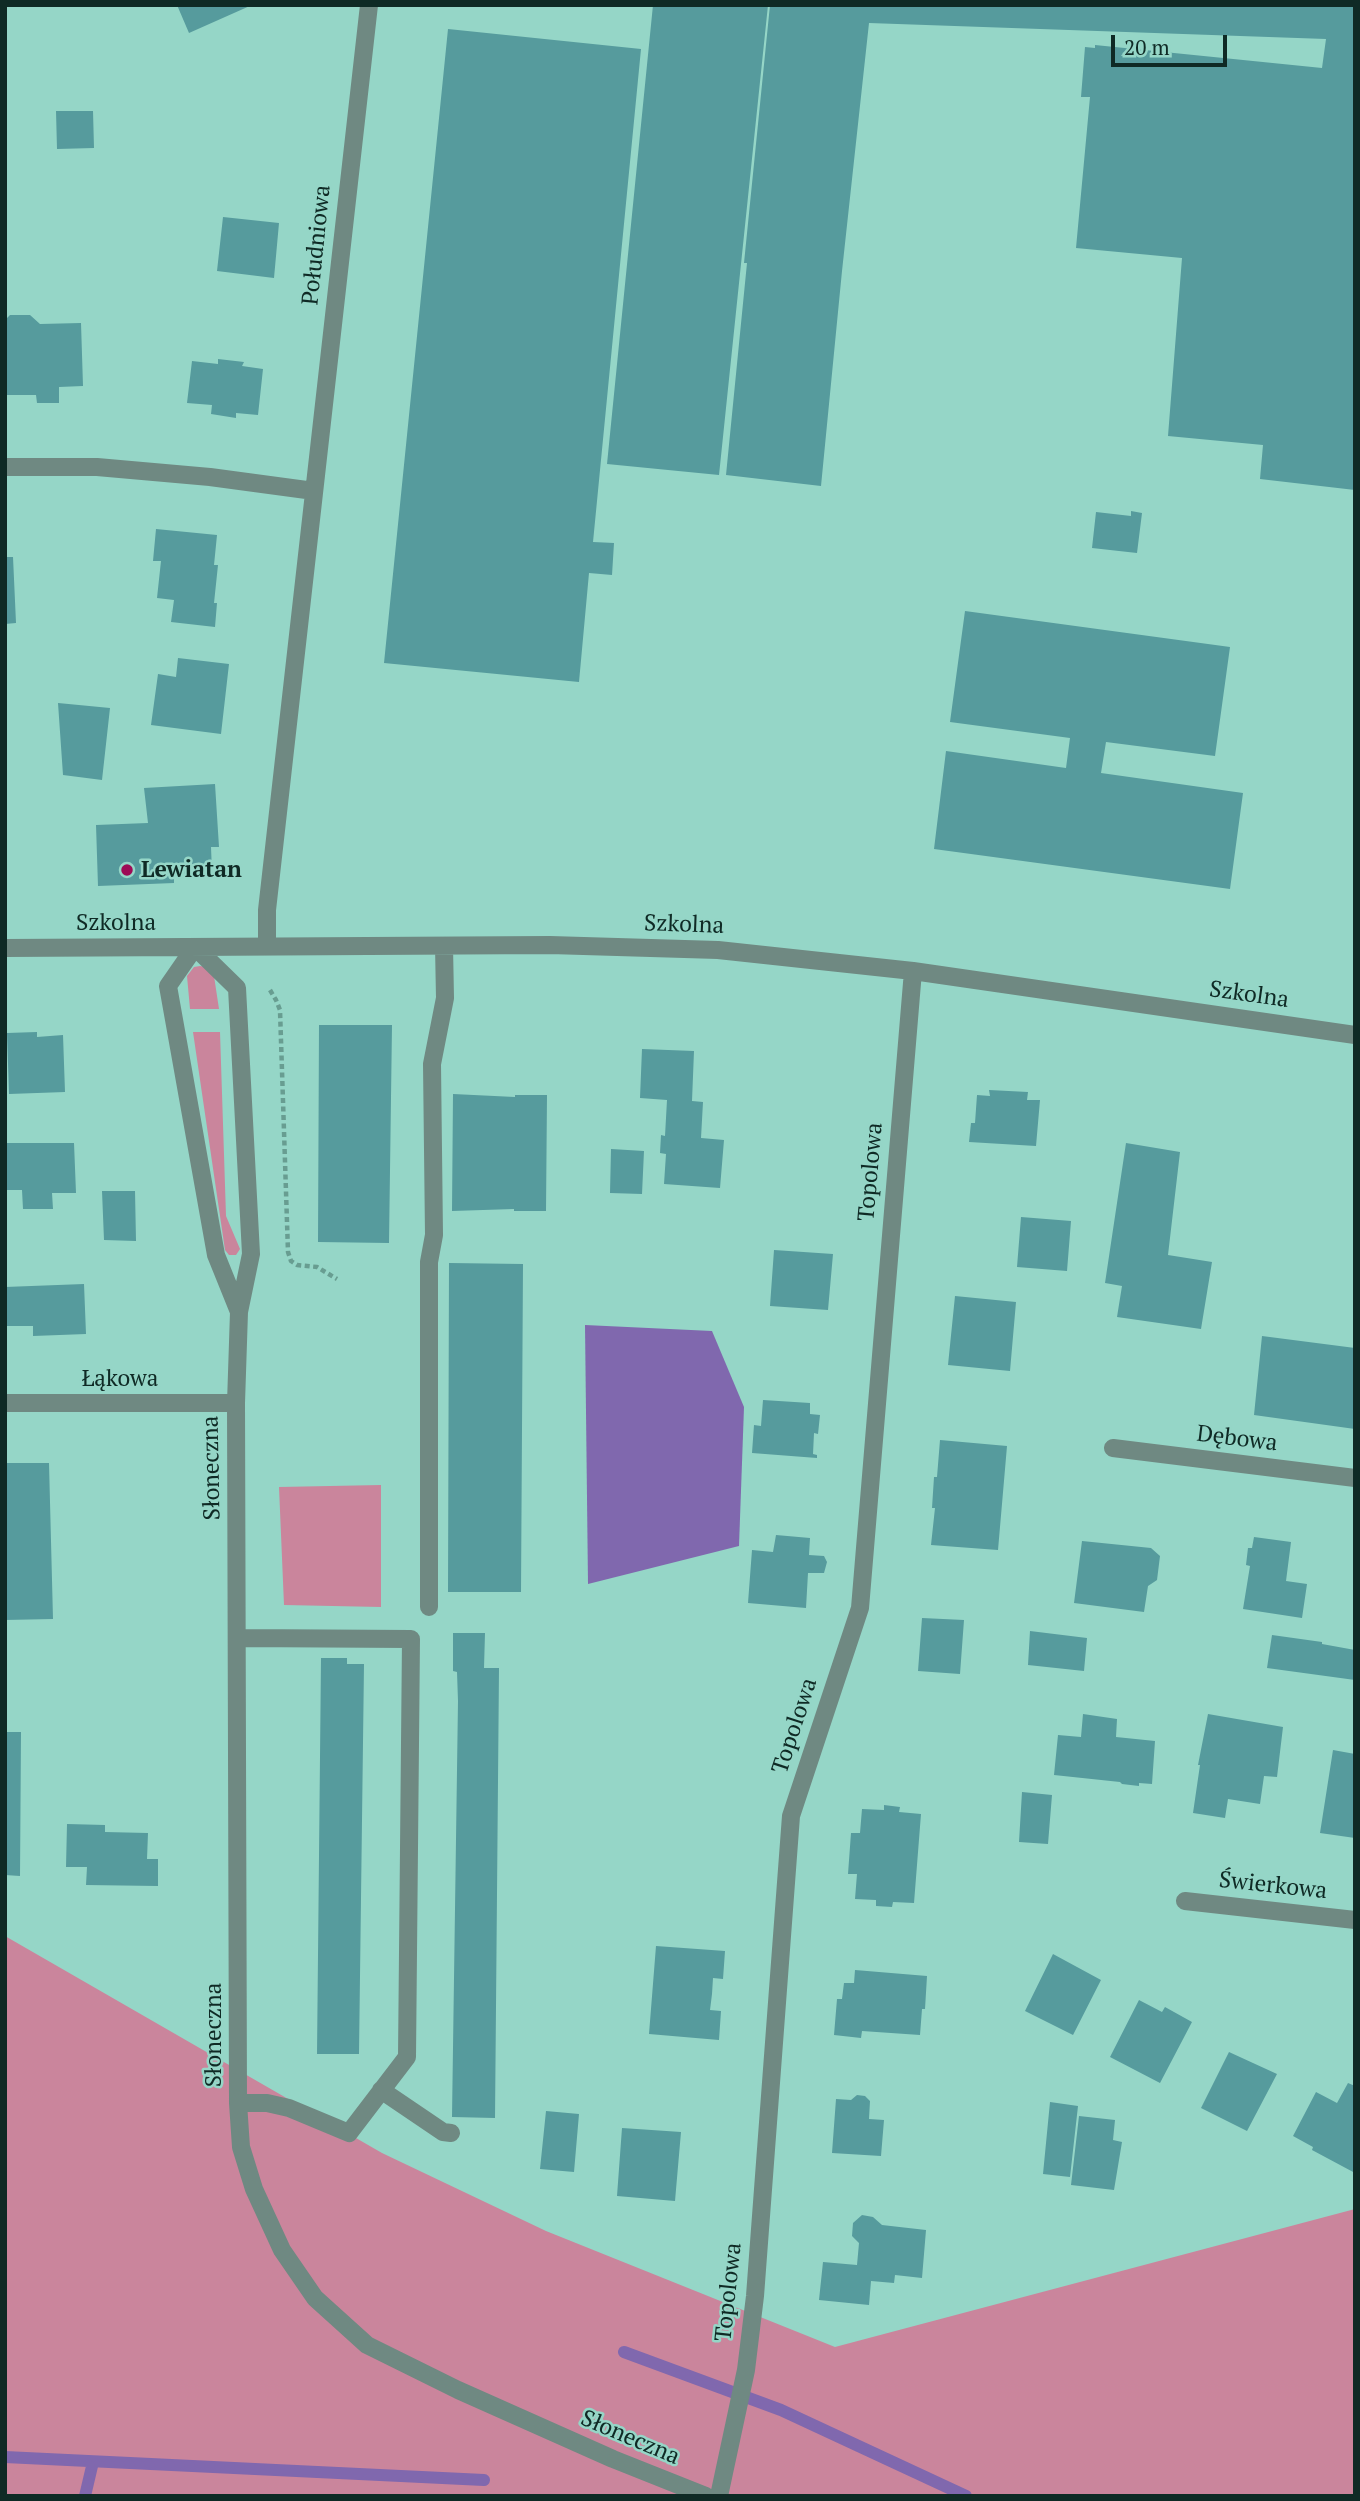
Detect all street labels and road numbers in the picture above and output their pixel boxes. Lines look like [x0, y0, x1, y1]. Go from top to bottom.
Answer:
street label: Południowa [297, 184, 337, 306]
street label: Szkolna [76, 909, 156, 937]
street label: Szkolna [644, 910, 724, 940]
street label: Szkolna [1207, 976, 1291, 1014]
street label: Topolowa [853, 1122, 889, 1222]
street label: Łąkowa [82, 1365, 158, 1393]
street label: Słoneczna [197, 1415, 227, 1521]
street label: Dębowa [1195, 1420, 1279, 1458]
street label: Topolowa [767, 1675, 823, 1777]
street label: Świerkowa [1217, 1867, 1329, 1905]
street label: Słoneczna [200, 1983, 228, 2087]
street label: Topolowa [710, 2241, 748, 2343]
street label: Słoneczna [576, 2405, 684, 2471]

